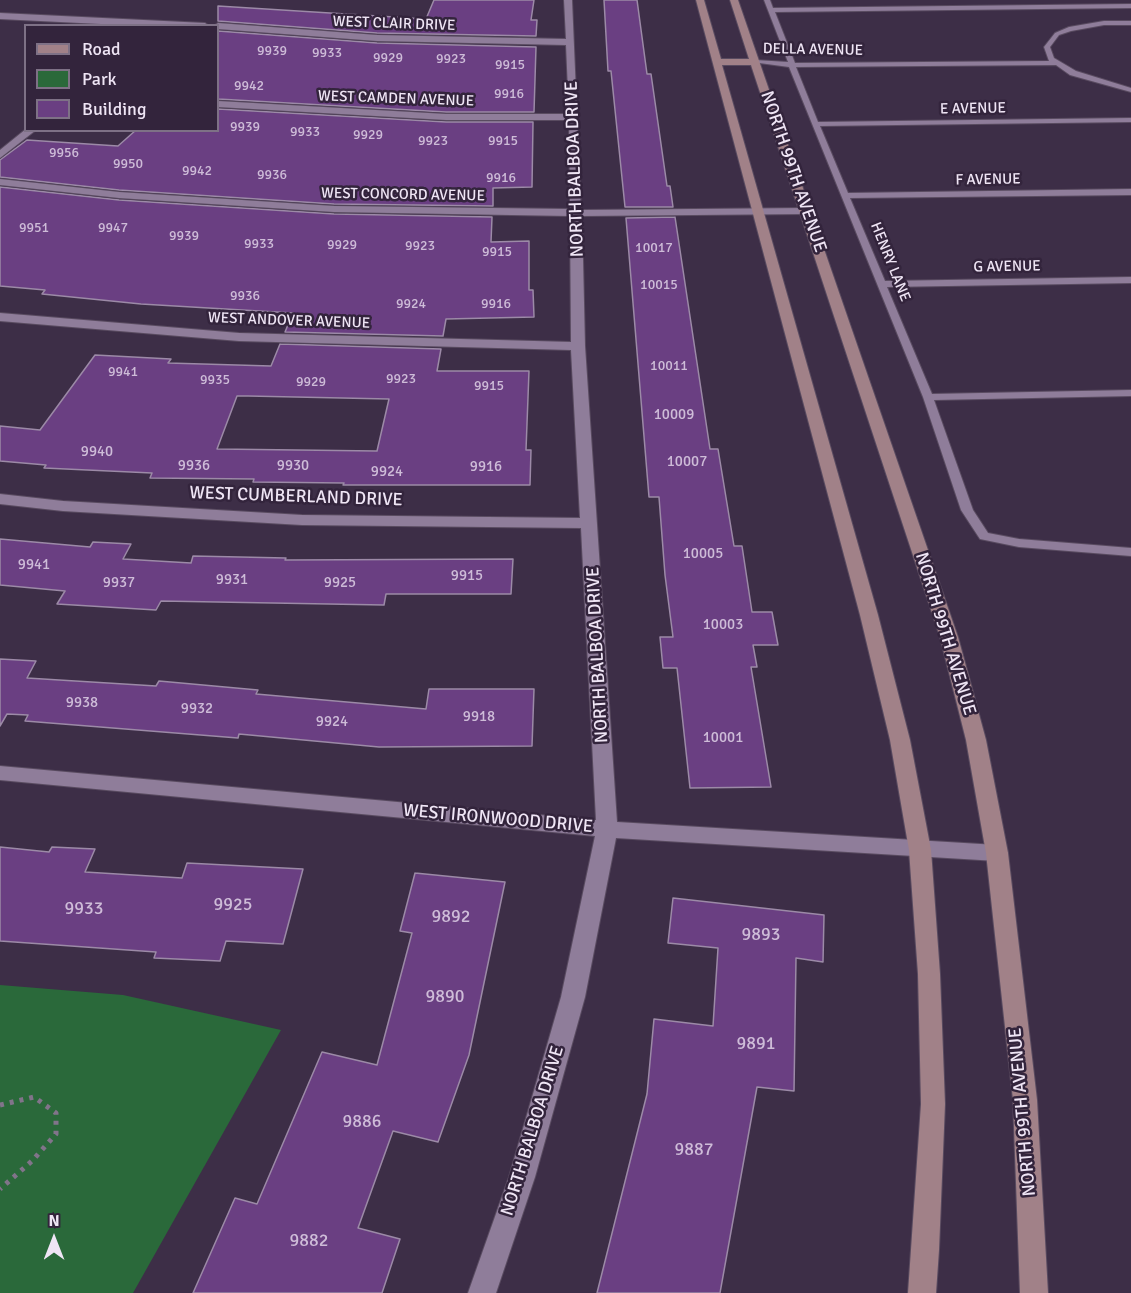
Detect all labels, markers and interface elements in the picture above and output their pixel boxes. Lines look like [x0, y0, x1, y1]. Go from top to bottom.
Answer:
street label: WEST CLAIR DRIVE [332, 13, 456, 35]
legend [24, 24, 219, 132]
text: Road [82, 38, 121, 60]
street label: DELLA AVENUE [763, 40, 863, 60]
house number: 9939 [257, 43, 287, 59]
house number: 9933 [312, 45, 342, 61]
house number: 9929 [373, 50, 403, 66]
house number: 9923 [436, 51, 466, 67]
house number: 9915 [495, 57, 525, 73]
text: Park [82, 68, 117, 90]
house number: 9942 [234, 78, 264, 94]
street label: NORTH BALBOA DRIVE [561, 80, 589, 258]
house number: 9916 [494, 86, 524, 102]
street label: WEST CAMDEN AVENUE [318, 87, 474, 111]
street label: NORTH 99TH AVENUE [755, 89, 831, 255]
text: Building [82, 98, 146, 120]
street label: E AVENUE [940, 99, 1006, 119]
house number: 9939 [230, 119, 260, 135]
house number: 9933 [290, 124, 320, 140]
house number: 9929 [353, 127, 383, 143]
house number: 9923 [418, 133, 448, 149]
house number: 9915 [488, 133, 518, 149]
house number: 9956 [49, 145, 79, 161]
house number: 9950 [113, 156, 143, 172]
house number: 9942 [182, 163, 212, 179]
house number: 9936 [257, 167, 287, 183]
house number: 9916 [486, 170, 516, 186]
street label: F AVENUE [955, 170, 1021, 190]
street label: WEST CONCORD AVENUE [321, 185, 485, 205]
house number: 9951 [19, 220, 49, 236]
house number: 9947 [98, 220, 128, 236]
street label: HENRY LANE [866, 220, 914, 304]
house number: 9939 [169, 228, 199, 244]
house number: 9933 [244, 236, 274, 252]
house number: 9929 [327, 237, 357, 253]
house number: 9923 [405, 238, 435, 254]
house number: 10017 [635, 240, 673, 256]
house number: 9915 [482, 244, 512, 260]
street label: G AVENUE [973, 257, 1041, 277]
house number: 10015 [640, 277, 678, 293]
house number: 9936 [230, 288, 260, 304]
house number: 9924 [396, 296, 426, 312]
house number: 9916 [481, 296, 511, 312]
street label: WEST ANDOVER AVENUE [208, 309, 370, 333]
house number: 10011 [650, 358, 688, 374]
house number: 9941 [108, 364, 138, 380]
house number: 9923 [386, 371, 416, 387]
house number: 9935 [200, 372, 230, 388]
house number: 9929 [296, 374, 326, 390]
house number: 9915 [474, 378, 504, 394]
house number: 10009 [654, 406, 694, 424]
house number: 9940 [81, 443, 113, 461]
house number: 10007 [667, 453, 707, 471]
house number: 9936 [178, 457, 210, 475]
house number: 9930 [277, 457, 309, 475]
house number: 9916 [470, 458, 502, 476]
house number: 9924 [371, 463, 403, 481]
street label: WEST CUMBERLAND DRIVE [189, 482, 403, 512]
house number: 10005 [683, 545, 723, 563]
street label: NORTH 99TH AVENUE [910, 550, 980, 718]
house number: 9941 [18, 556, 50, 574]
street label: NORTH BALBOA DRIVE [583, 566, 613, 744]
house number: 9915 [451, 567, 483, 585]
house number: 9931 [216, 571, 248, 589]
house number: 9937 [103, 574, 135, 592]
house number: 9925 [324, 574, 356, 592]
house number: 10003 [703, 616, 743, 634]
house number: 9938 [66, 694, 98, 712]
house number: 9932 [181, 700, 213, 718]
house number: 9918 [463, 708, 495, 726]
house number: 9924 [316, 713, 348, 731]
house number: 10001 [703, 729, 743, 747]
street label: WEST IRONWOOD DRIVE [402, 800, 594, 838]
house number: 9925 [214, 894, 252, 916]
house number: 9933 [65, 898, 103, 920]
house number: 9892 [432, 906, 470, 928]
house number: 9893 [742, 924, 780, 946]
house number: 9890 [426, 986, 464, 1008]
street label: NORTH 99TH AVENUE [1005, 1027, 1041, 1197]
house number: 9891 [737, 1033, 775, 1055]
street label: NORTH BALBOA DRIVE [497, 1044, 569, 1218]
house number: 9886 [343, 1111, 381, 1133]
house number: 9887 [675, 1139, 713, 1161]
north arrow [24, 1209, 84, 1269]
text: N [48, 1211, 60, 1231]
house number: 9882 [290, 1230, 328, 1252]

